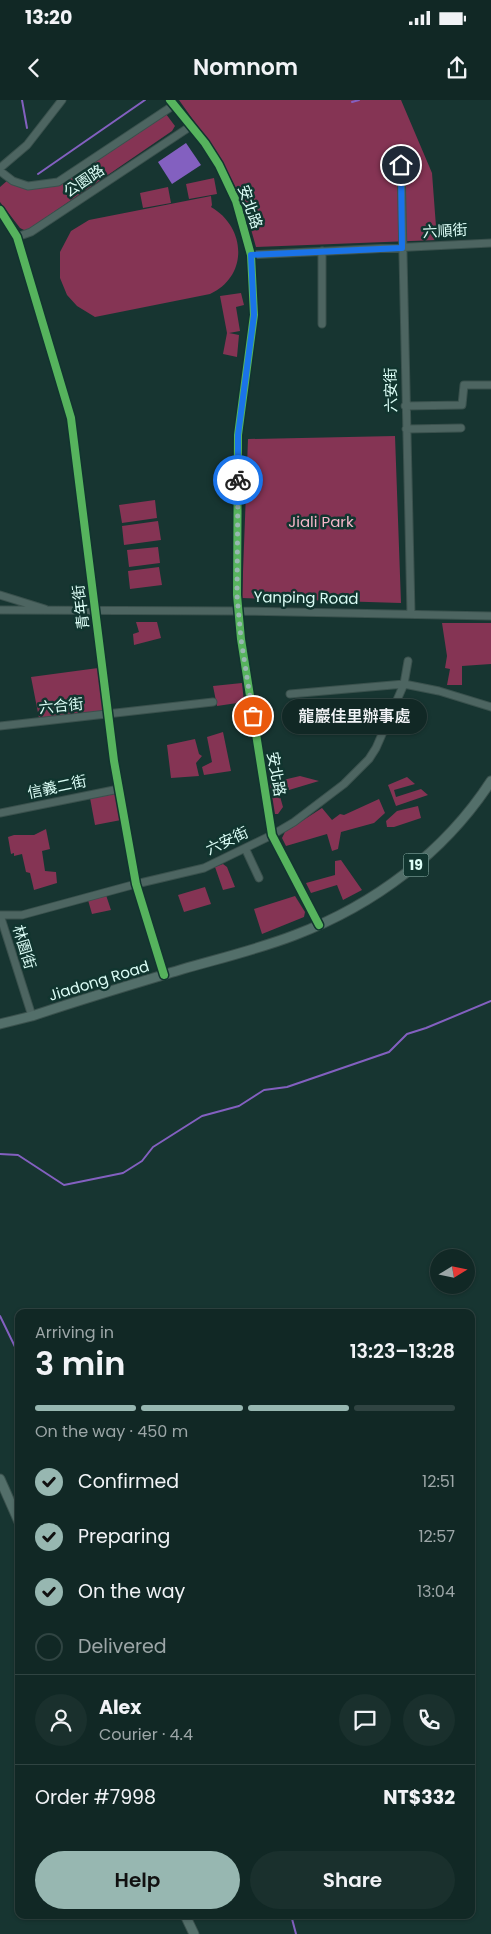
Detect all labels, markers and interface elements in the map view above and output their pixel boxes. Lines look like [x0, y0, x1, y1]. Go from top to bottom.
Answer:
text: 13:20 [25, 4, 72, 31]
text: Nomnom [193, 52, 298, 83]
icon: back [20, 54, 48, 82]
icon: share [443, 54, 471, 82]
pin [380, 144, 422, 186]
icon: home [387, 151, 415, 179]
street label: 公園路 [59, 159, 108, 202]
street label: 安北路 [233, 182, 268, 232]
street label: 六順街 [422, 219, 468, 242]
street label: 六安街 [380, 367, 401, 413]
courier [213, 455, 263, 505]
icon: bike [224, 466, 252, 494]
park label: Jiali Park [288, 511, 354, 532]
street label: 青年街 [67, 583, 94, 631]
street label: Yanping Road [253, 586, 359, 609]
street label: 六合街 [37, 693, 84, 718]
pin [232, 695, 274, 737]
callout: 龍巖佳里辦事處 [283, 698, 428, 734]
icon: bag [239, 702, 267, 730]
text: 龍巖佳里辦事處 [298, 705, 411, 728]
street label: 安北路 [262, 750, 291, 798]
street label: 信義二街 [25, 770, 88, 803]
street label: 六安街 [202, 822, 252, 860]
road number: 19 [404, 854, 428, 876]
street label: 林園街 [8, 922, 41, 971]
street label: Jiadong Road [46, 955, 152, 1006]
north arrow [430, 1249, 475, 1294]
map controls [430, 1249, 475, 1294]
text: Arriving in [35, 1321, 114, 1344]
text: 13:23–13:28 [350, 1338, 455, 1365]
text: 3 min [35, 1341, 125, 1386]
text: On the way · 450 m [35, 1420, 188, 1443]
icon: check [35, 1468, 63, 1496]
text: Confirmed [78, 1468, 179, 1495]
text: 12:51 [422, 1470, 455, 1493]
icon: check [35, 1523, 63, 1551]
text: Preparing [78, 1523, 170, 1550]
text: 12:57 [418, 1525, 455, 1548]
icon: check [35, 1578, 63, 1606]
text: On the way [78, 1578, 185, 1605]
text: 13:04 [417, 1580, 455, 1603]
text: Delivered [78, 1633, 167, 1660]
button: person [35, 1694, 87, 1746]
text: Alex [99, 1694, 141, 1721]
button: chat [339, 1694, 391, 1746]
button: phone [403, 1694, 455, 1746]
text: Courier · 4.4 [99, 1723, 193, 1746]
text: Order #7998 [35, 1784, 156, 1811]
text: NT$332 [383, 1784, 455, 1811]
button: Help [35, 1851, 240, 1909]
button: Share [250, 1851, 455, 1909]

